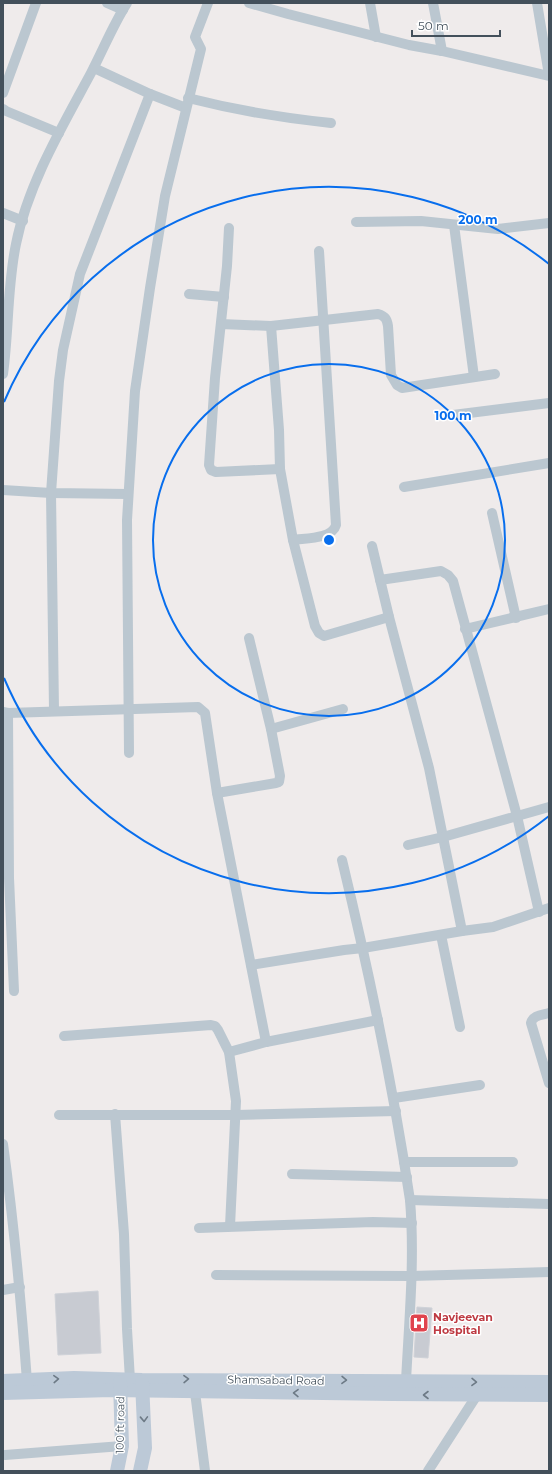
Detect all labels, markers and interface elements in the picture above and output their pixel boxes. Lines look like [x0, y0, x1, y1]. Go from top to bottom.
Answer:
scale bar [412, 12, 500, 38]
text: 50 m [418, 18, 449, 33]
text: 200 m [458, 212, 498, 227]
text: 100 m [435, 408, 471, 423]
centre of rings [322, 533, 336, 547]
place label: Navjeevan Hospital [433, 1310, 493, 1337]
hospital icon: Navjeevan Hospital [408, 1312, 430, 1334]
street label: Shamsabad Road [227, 1372, 325, 1388]
one-way arrow [53, 1375, 59, 1383]
one-way arrow [183, 1375, 189, 1383]
one-way arrow [341, 1376, 347, 1384]
one-way arrow [471, 1378, 477, 1386]
one-way arrow [293, 1389, 299, 1397]
one-way arrow [423, 1391, 429, 1399]
street label: 100 ft road [112, 1396, 128, 1454]
one-way arrow [140, 1416, 148, 1422]

